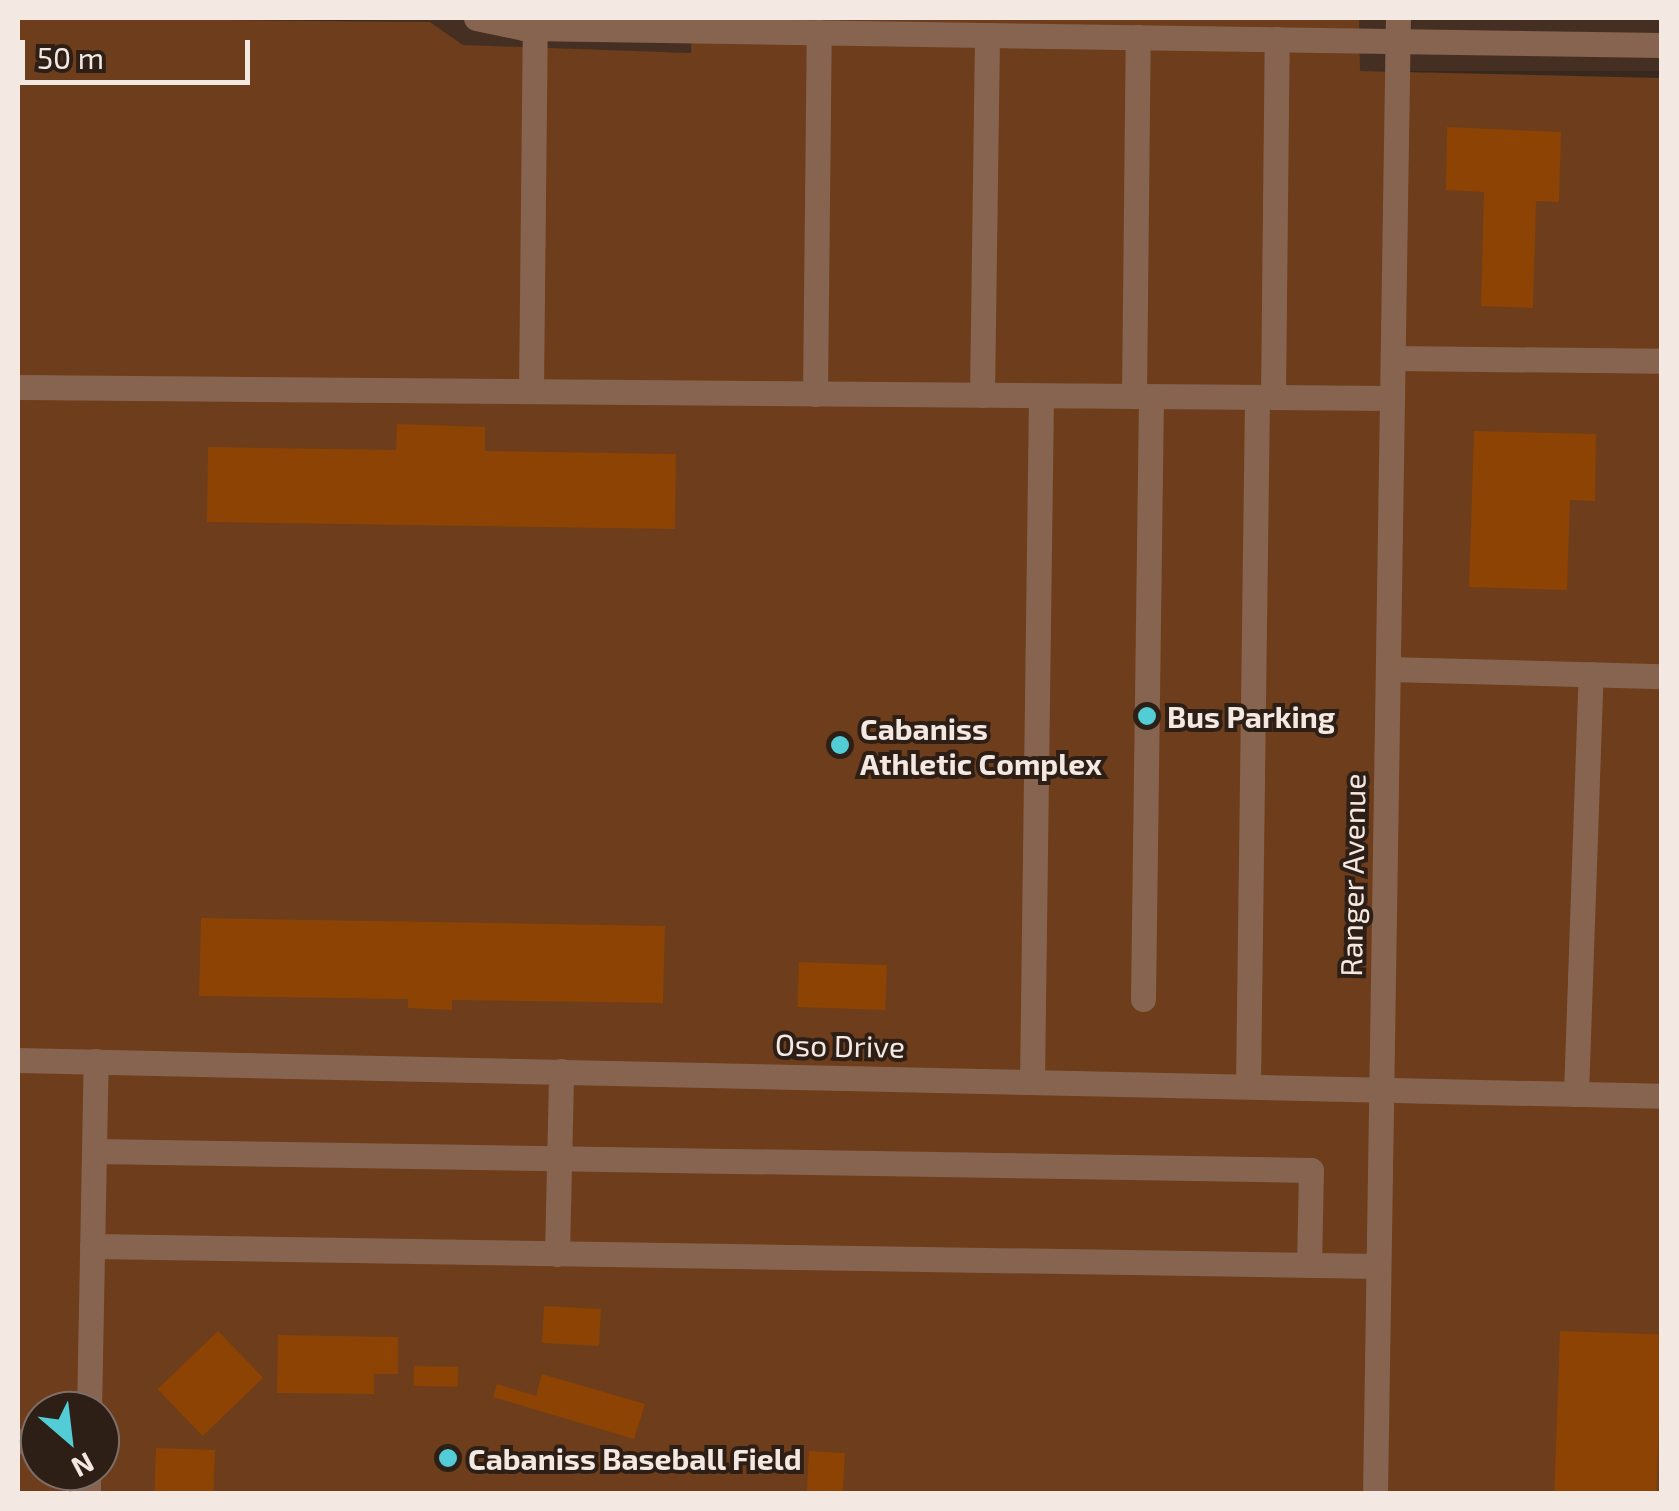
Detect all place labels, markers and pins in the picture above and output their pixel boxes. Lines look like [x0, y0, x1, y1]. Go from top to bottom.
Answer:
place label: Bus Parking [1167, 698, 1335, 734]
marker: Bus Parking [1136, 705, 1158, 727]
place label: Cabaniss Athletic Complex [860, 710, 1102, 780]
marker: Cabaniss Athletic Complex [829, 734, 851, 756]
place label: Cabaniss Baseball Field [468, 1440, 802, 1476]
marker: Cabaniss Baseball Field [437, 1447, 459, 1469]

